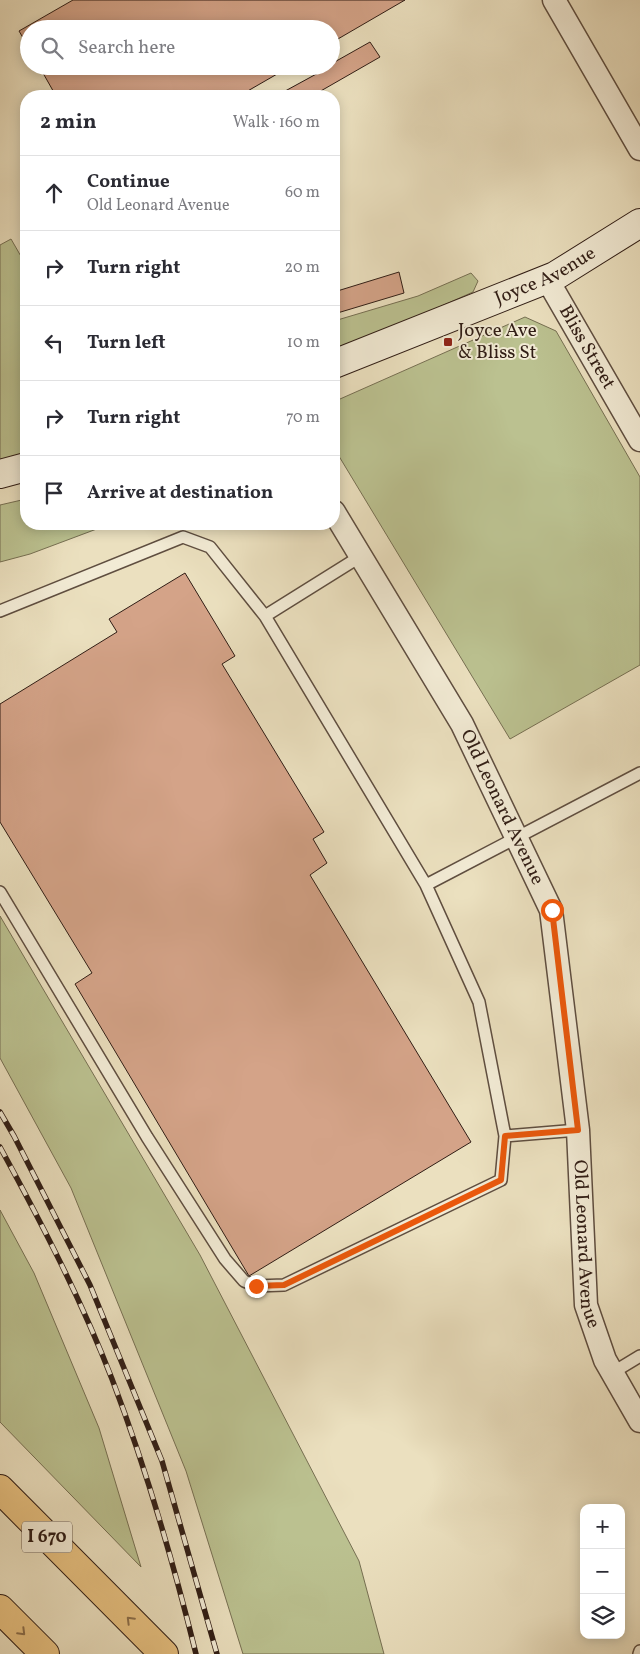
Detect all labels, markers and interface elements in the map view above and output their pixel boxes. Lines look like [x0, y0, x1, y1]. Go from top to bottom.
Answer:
search box [20, 20, 340, 75]
icon: search [38, 34, 66, 62]
text: Search here [78, 35, 175, 61]
text: 2 min [40, 108, 97, 137]
text: Walk · 160 m [233, 112, 320, 134]
text: Continue [87, 169, 170, 195]
icon: ahead [40, 179, 68, 207]
text: 60 m [285, 182, 320, 204]
text: Old Leonard Avenue [87, 195, 230, 217]
street label: Joyce Avenue [491, 241, 601, 312]
icon: right [40, 254, 68, 282]
text: Turn right [87, 255, 180, 281]
text: 20 m [285, 257, 320, 279]
street label: Bliss Street [552, 301, 621, 395]
place label: Joyce Ave & Bliss St [458, 318, 537, 366]
icon: left [40, 329, 68, 357]
text: Turn left [87, 330, 166, 356]
text: 10 m [287, 332, 320, 354]
marker: Joyce Ave & Bliss St [442, 336, 454, 348]
icon: right [40, 404, 68, 432]
text: Turn right [87, 405, 180, 431]
text: 70 m [286, 407, 320, 429]
icon: arrive [40, 479, 68, 507]
text: Arrive at destination [87, 480, 273, 506]
street label: Old Leonard Avenue [454, 725, 550, 889]
route start [541, 899, 564, 922]
street label: Old Leonard Avenue [566, 1159, 606, 1332]
route end [245, 1275, 268, 1298]
map controls [580, 1504, 625, 1639]
button: + [580, 1504, 625, 1549]
road number: I 670 [22, 1521, 72, 1552]
button: − [580, 1549, 625, 1594]
button: layers [580, 1594, 625, 1639]
one-way arrow [126, 1616, 135, 1625]
one-way arrow [16, 1626, 25, 1635]

